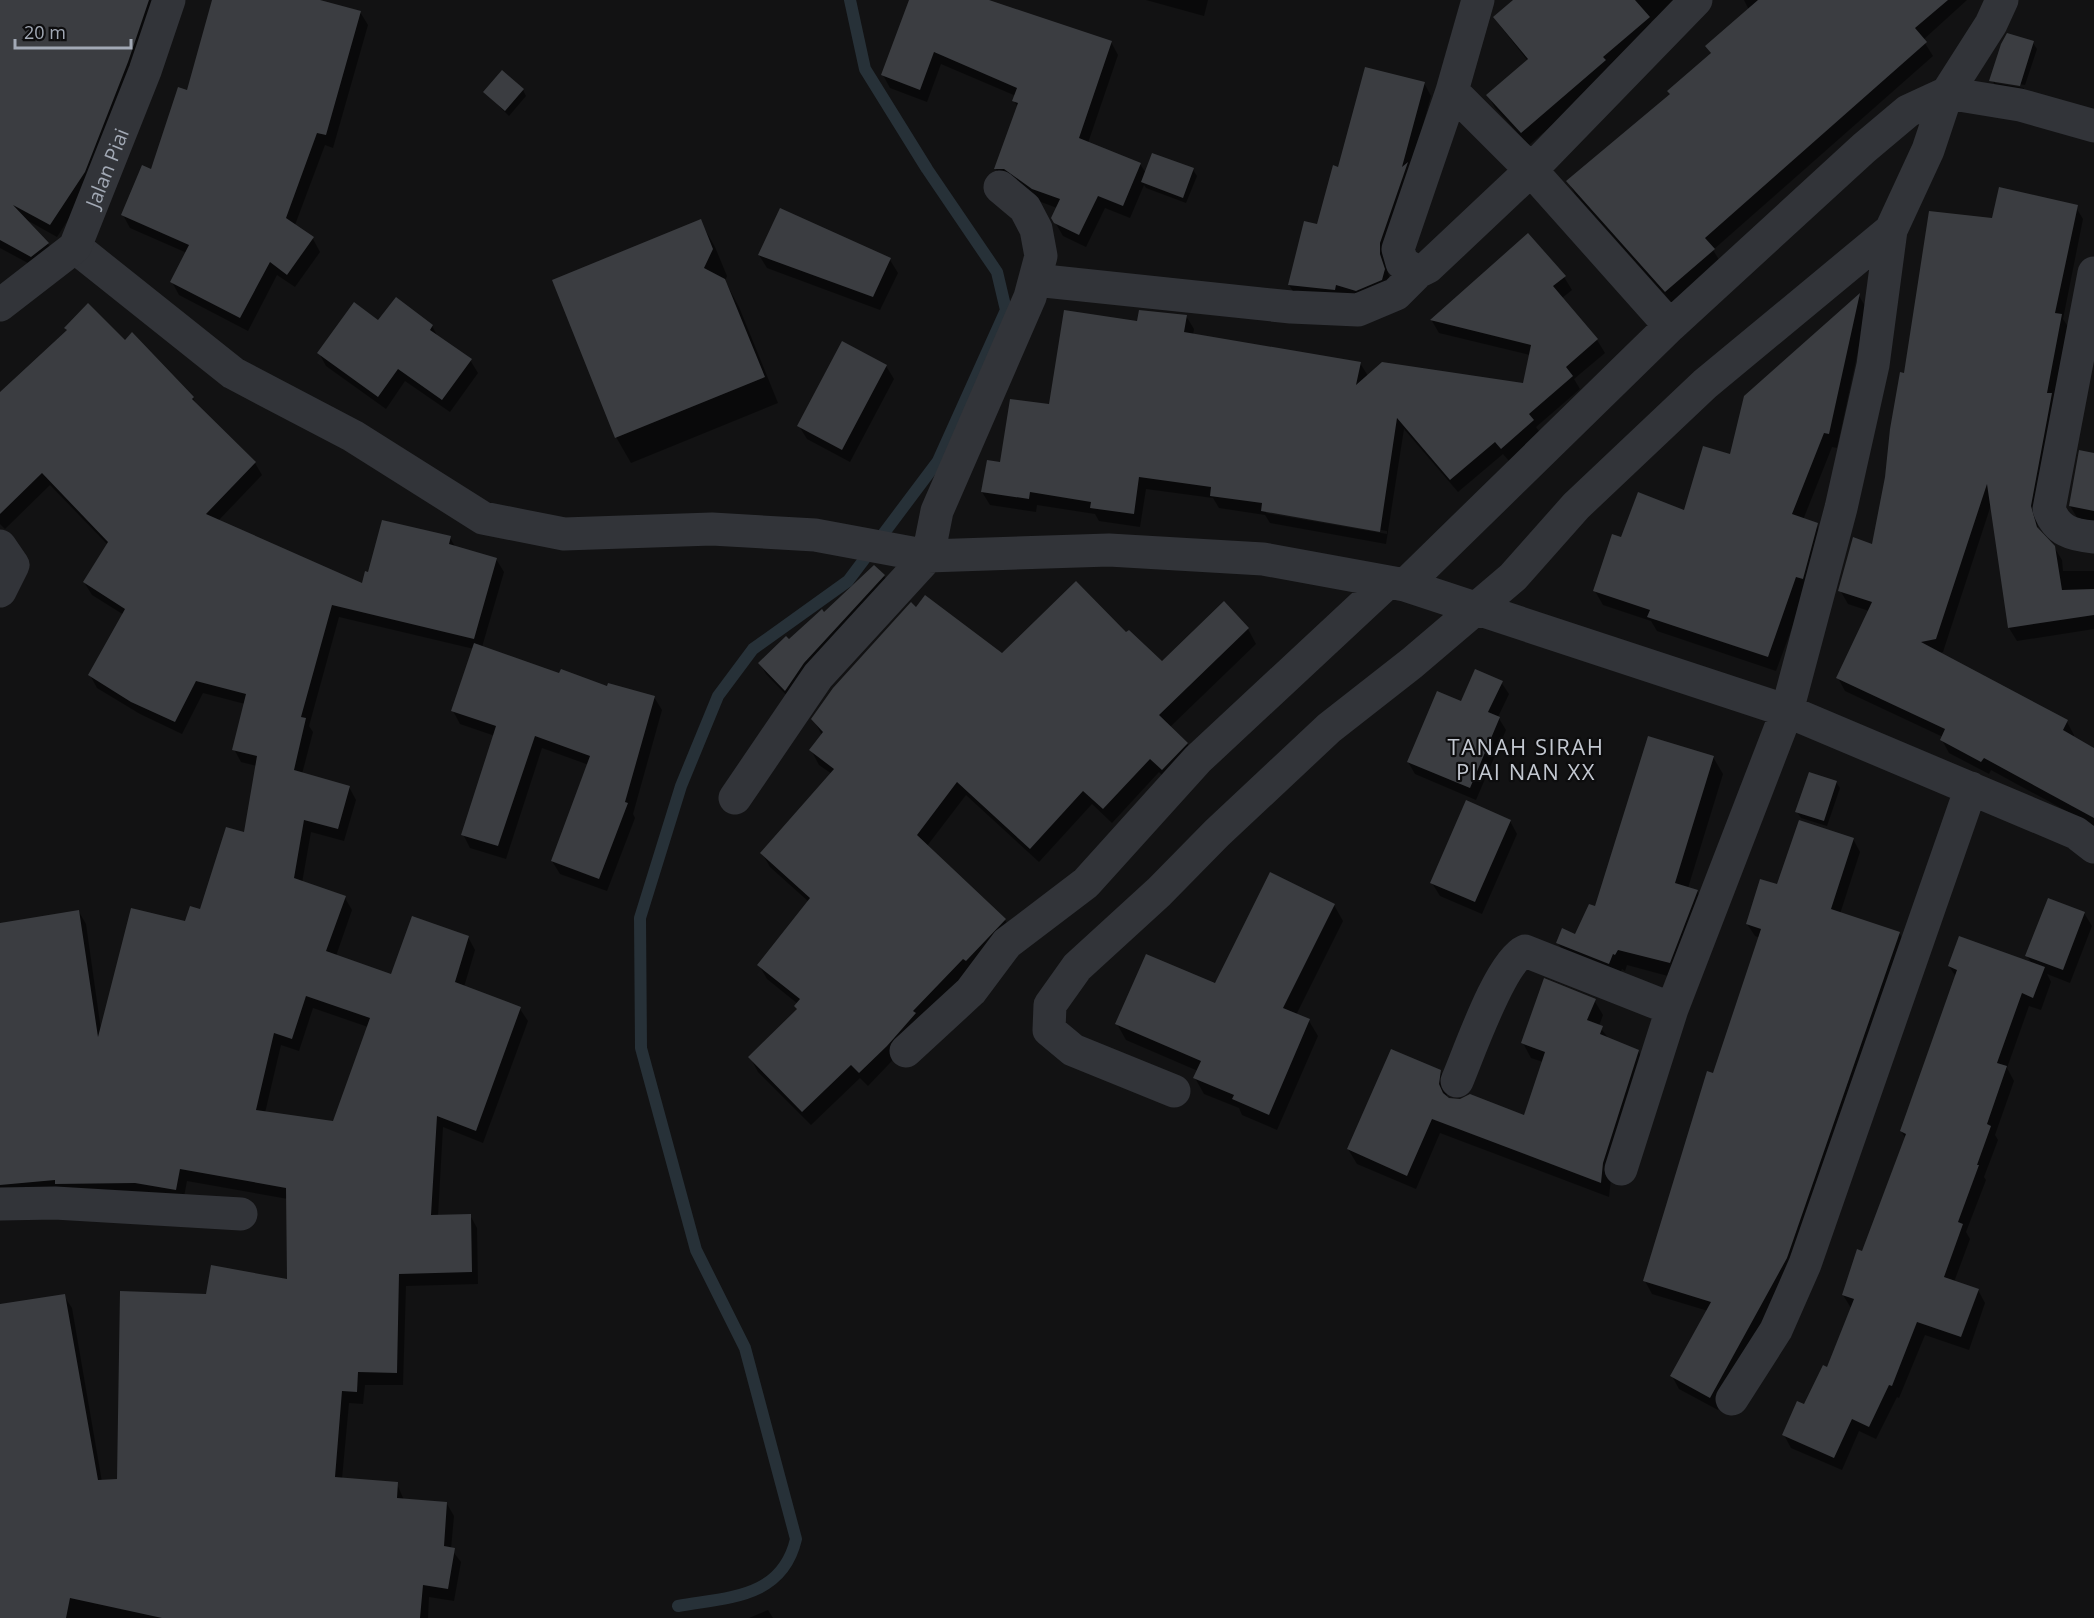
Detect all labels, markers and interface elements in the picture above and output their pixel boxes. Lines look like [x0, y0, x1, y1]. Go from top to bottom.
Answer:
scale bar [15, 12, 130, 50]
text: 20 m [24, 20, 66, 44]
street label: Jalan Piai [78, 124, 134, 213]
district label: TANAH SIRAH PIAI NAN XX [1448, 731, 1604, 786]

